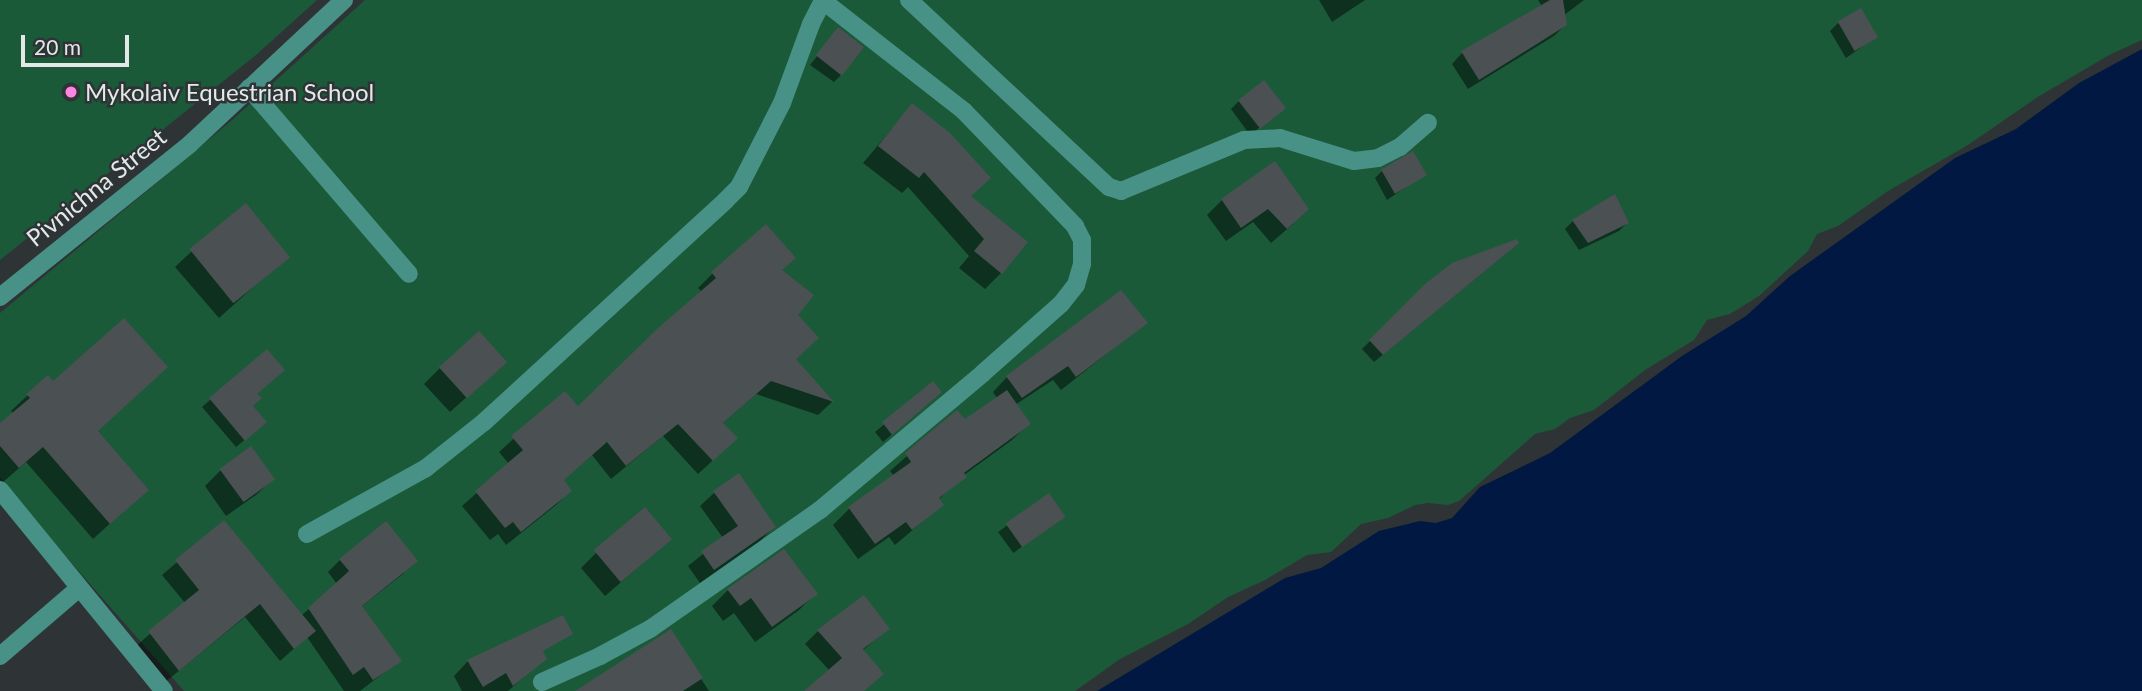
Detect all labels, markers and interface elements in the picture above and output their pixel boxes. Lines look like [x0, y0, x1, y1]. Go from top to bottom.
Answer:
scale bar [24, 21, 133, 65]
text: 20 m [34, 34, 81, 59]
place label: Mykolaiv Equestrian School [85, 78, 375, 106]
marker: Mykolaiv Equestrian School [63, 84, 79, 100]
street label: Pivnichna Street [20, 122, 172, 252]

